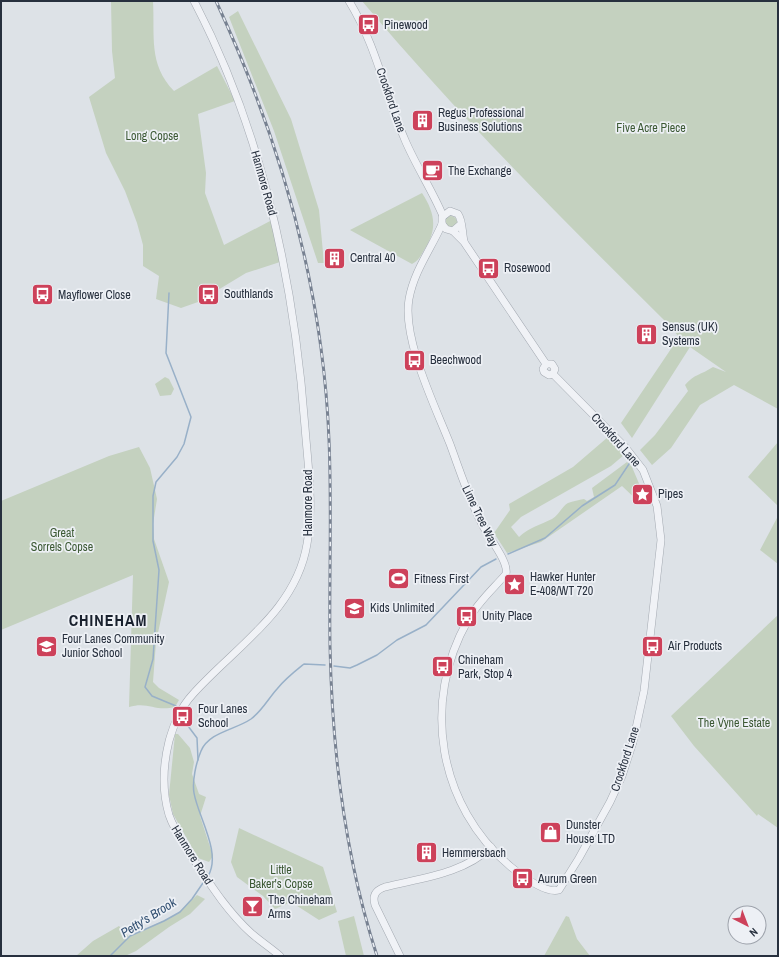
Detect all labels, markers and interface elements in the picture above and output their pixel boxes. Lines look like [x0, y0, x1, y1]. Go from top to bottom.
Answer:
bus stop icon: Pinewood [356, 12, 382, 38]
place label: Pinewood [384, 17, 428, 33]
street label: Crockford Lane [372, 66, 410, 134]
place label: Regus Professional Business Solutions [438, 105, 524, 135]
building icon: Regus Professional Business Solutions [409, 107, 435, 133]
park label: Five Acre Piece [616, 120, 686, 136]
park label: Long Copse [125, 128, 179, 144]
street label: Hanmore Road [247, 149, 281, 217]
cafe icon: The Exchange [420, 158, 446, 184]
place label: The Exchange [448, 163, 511, 179]
building icon: Central 40 [321, 245, 347, 271]
place label: Central 40 [350, 250, 395, 266]
bus stop icon: Rosewood [476, 255, 502, 281]
place label: Rosewood [504, 260, 551, 276]
bus stop icon: Southlands [196, 281, 222, 307]
bus stop icon: Mayflower Close [30, 282, 56, 308]
place label: Southlands [224, 286, 273, 302]
place label: Mayflower Close [58, 287, 131, 303]
place label: Sensus (UK) Systems [662, 319, 718, 349]
building icon: Sensus (UK) Systems [634, 321, 660, 347]
bus stop icon: Beechwood [401, 347, 427, 373]
place label: Beechwood [430, 352, 481, 368]
street label: Crockford Lane [588, 410, 644, 470]
street label: Hanmore Road [300, 470, 316, 536]
place icon: Pipes [629, 481, 655, 507]
street label: Lime Tree Way [458, 483, 502, 549]
place label: Pipes [658, 486, 683, 502]
park label: Great Sorrels Copse [31, 525, 93, 555]
sports icon: Fitness First [385, 566, 411, 592]
place label: Hawker Hunter E-408/WT 720 [530, 569, 596, 599]
place label: Fitness First [414, 571, 469, 587]
place icon: Hawker Hunter E-408/WT 720 [502, 571, 528, 597]
school or university icon: Kids Unlimited [341, 595, 367, 621]
place label: Kids Unlimited [370, 600, 435, 616]
bus stop icon: Unity Place [454, 603, 480, 629]
place label: Unity Place [482, 608, 532, 624]
district label: CHINEHAM [69, 609, 147, 631]
place label: Four Lanes Community Junior School [62, 631, 164, 661]
school or university icon: Four Lanes Community Junior School [33, 633, 59, 659]
bus stop icon: Air Products [640, 633, 666, 659]
place label: Air Products [667, 638, 722, 654]
place label: Chineham Park, Stop 4 [458, 652, 513, 682]
bus stop icon: Chineham Park, Stop 4 [430, 654, 456, 680]
place label: Four Lanes School [198, 701, 247, 731]
bus stop icon: Four Lanes School [169, 703, 195, 729]
park label: The Vyne Estate [698, 715, 770, 731]
street label: Crockford Lane [607, 725, 643, 793]
place label: Dunster House LTD [566, 817, 615, 847]
shop icon: Dunster House LTD [538, 819, 564, 845]
street label: Hanmore Road [168, 822, 216, 888]
building icon: Hemmersbach [413, 840, 439, 866]
place label: Hemmersbach [442, 845, 506, 861]
park label: Little Baker's Copse [249, 862, 313, 892]
bus stop icon: Aurum Green [509, 866, 535, 892]
place label: Aurum Green [537, 871, 597, 887]
place label: The Chineham Arms [267, 892, 333, 922]
water label: Petty's Brook [117, 893, 180, 941]
bar icon: The Chineham Arms [239, 894, 265, 920]
north arrow [727, 905, 767, 945]
text: N [747, 925, 761, 940]

